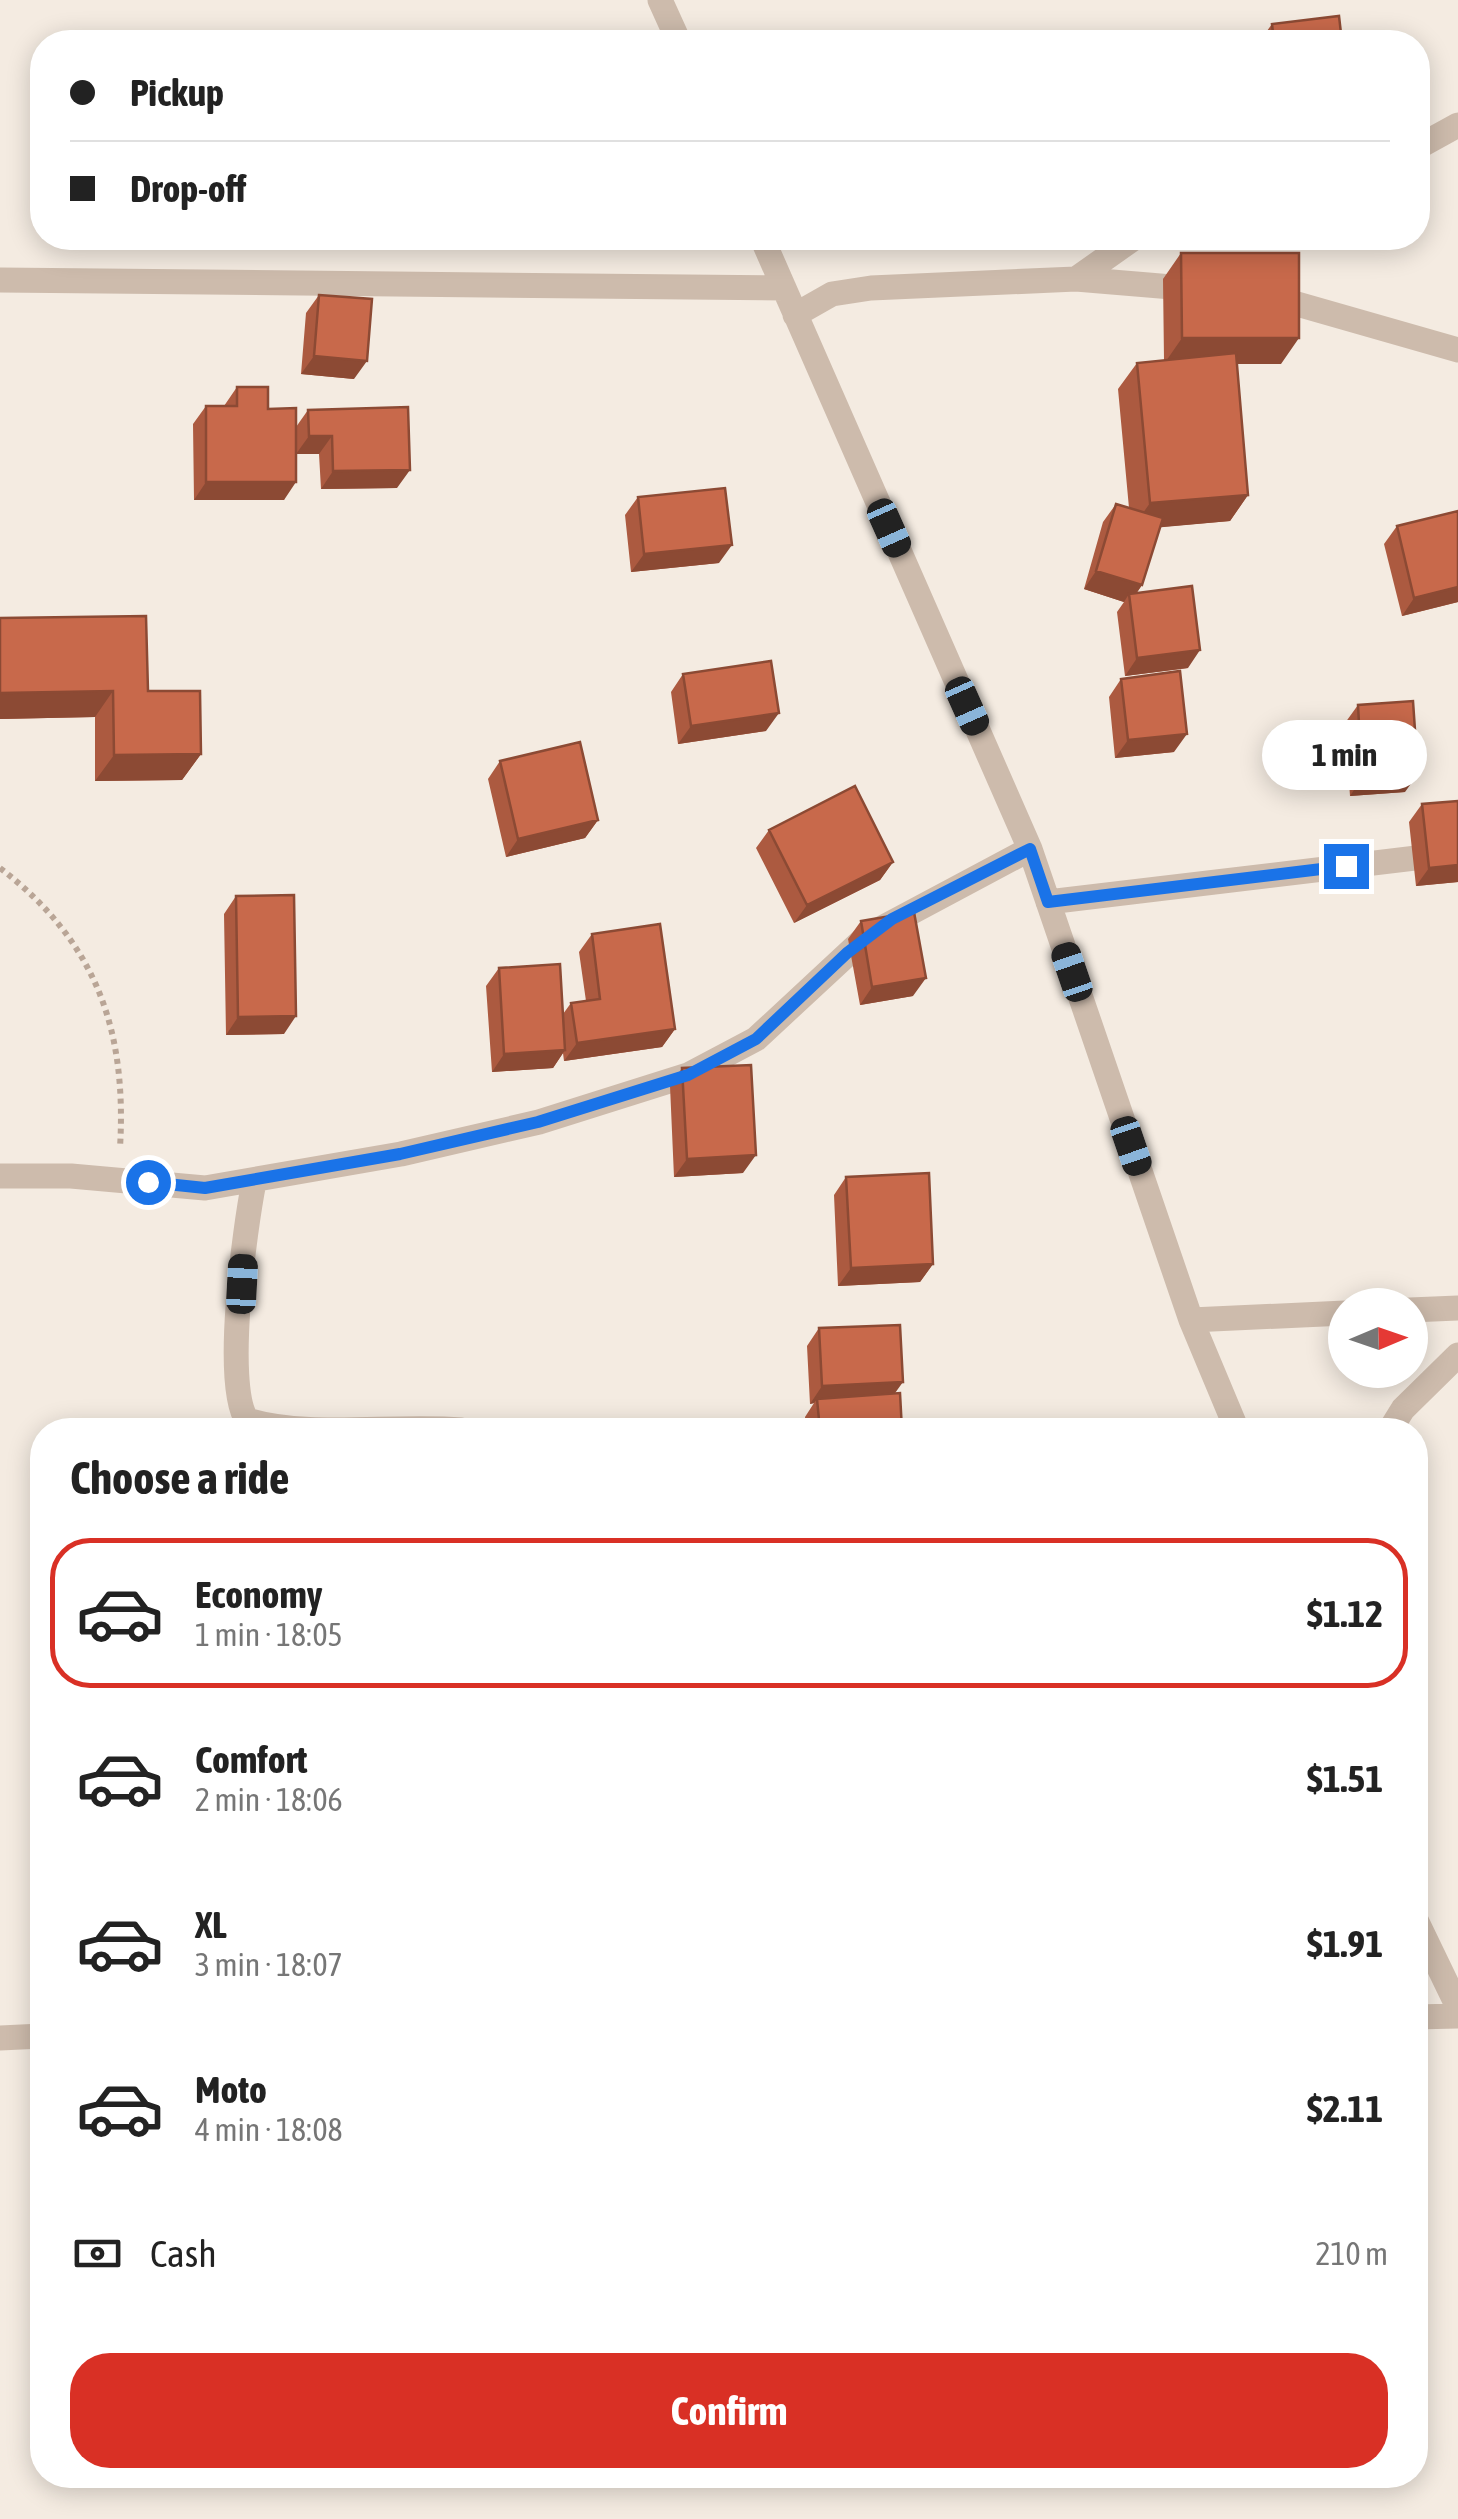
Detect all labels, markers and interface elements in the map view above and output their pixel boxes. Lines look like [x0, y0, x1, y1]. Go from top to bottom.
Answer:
text: Pickup [130, 71, 224, 114]
text: Drop-off [130, 167, 246, 210]
car [863, 494, 915, 562]
car [941, 672, 993, 740]
callout: 1 min [1264, 721, 1428, 791]
text: 1 min [1312, 736, 1377, 773]
route end [1324, 844, 1369, 889]
car [1048, 939, 1096, 1005]
car [1107, 1113, 1155, 1179]
route start [126, 1160, 171, 1205]
car [225, 1253, 259, 1315]
north arrow [1328, 1288, 1428, 1388]
map controls [1328, 1288, 1428, 1388]
text: Choose a ride [70, 1452, 289, 1504]
icon: car [75, 1568, 165, 1658]
text: Economy [195, 1573, 322, 1616]
text: $1.12 [1307, 1592, 1383, 1635]
text: 1 min · 18:05 [195, 1616, 342, 1653]
icon: car [75, 1733, 165, 1823]
text: Comfort [195, 1738, 307, 1781]
text: $1.51 [1307, 1757, 1383, 1800]
text: 2 min · 18:06 [195, 1781, 342, 1818]
icon: car [75, 1898, 165, 1988]
text: XL [195, 1903, 227, 1946]
text: $1.91 [1307, 1922, 1383, 1965]
text: 3 min · 18:07 [195, 1946, 342, 1983]
icon: car [75, 2063, 165, 2153]
text: Moto [195, 2068, 267, 2111]
text: $2.11 [1307, 2087, 1383, 2130]
text: 4 min · 18:08 [195, 2111, 342, 2148]
icon: cash [70, 2226, 125, 2281]
text: Cash [150, 2232, 217, 2275]
text: 210 m [1315, 2235, 1388, 2272]
button: Confirm [70, 2353, 1388, 2468]

